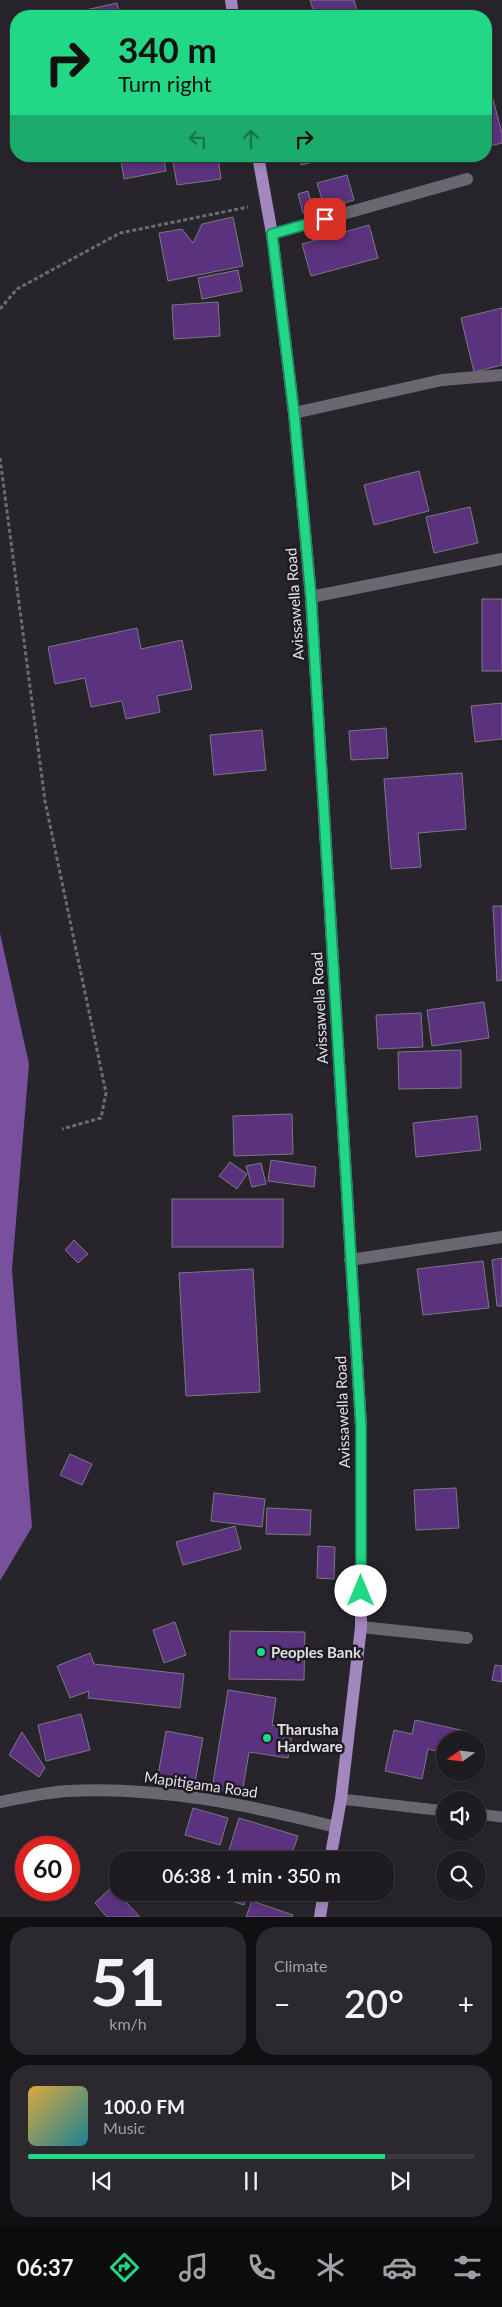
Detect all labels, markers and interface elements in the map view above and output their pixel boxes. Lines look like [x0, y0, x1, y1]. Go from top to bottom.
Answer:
text: 340 m [118, 28, 217, 70]
icon: right [35, 30, 100, 95]
text: Turn right [118, 70, 212, 97]
icon: left [184, 125, 212, 153]
icon: ahead [237, 125, 265, 153]
icon: right [290, 125, 318, 153]
pin [304, 198, 346, 240]
icon: arrive [311, 205, 339, 233]
street label: Avissawella Road [281, 547, 307, 661]
street label: Avissawella Road [307, 951, 331, 1065]
street label: Avissawella Road [331, 1355, 353, 1469]
position arrow [334, 1564, 386, 1616]
place label: Peoples Bank [271, 1643, 362, 1661]
marker: Peoples Bank [255, 1646, 267, 1658]
place label: Tharusha Hardware [277, 1720, 343, 1755]
north arrow [436, 1731, 486, 1781]
map controls [436, 1731, 486, 1901]
marker: Tharusha Hardware [261, 1732, 273, 1744]
street label: Mapitigama Road [143, 1767, 259, 1801]
button: sound [436, 1791, 486, 1841]
speed limit sign: 60 [15, 1836, 80, 1901]
button: search [436, 1851, 486, 1901]
text: 06:38 · 1 min · 350 m [162, 1864, 341, 1887]
text: 51 [90, 1942, 166, 2020]
text: Climate [274, 1956, 327, 1975]
text: 20° [344, 1980, 404, 2026]
text: − [274, 1987, 290, 2021]
text: + [458, 1987, 474, 2021]
text: km/h [109, 2014, 147, 2033]
text: 100.0 FM [103, 2095, 185, 2118]
text: Music [103, 2118, 145, 2137]
icon: previous [88, 2167, 116, 2195]
icon: pause [237, 2167, 265, 2195]
icon: next [386, 2167, 414, 2195]
icon: directions [107, 2250, 142, 2285]
icon: music [176, 2250, 211, 2285]
icon: phone [244, 2250, 279, 2285]
icon: climate [313, 2250, 348, 2285]
icon: car [382, 2250, 417, 2285]
icon: filters [450, 2250, 485, 2285]
text: 06:37 [17, 2254, 74, 2281]

